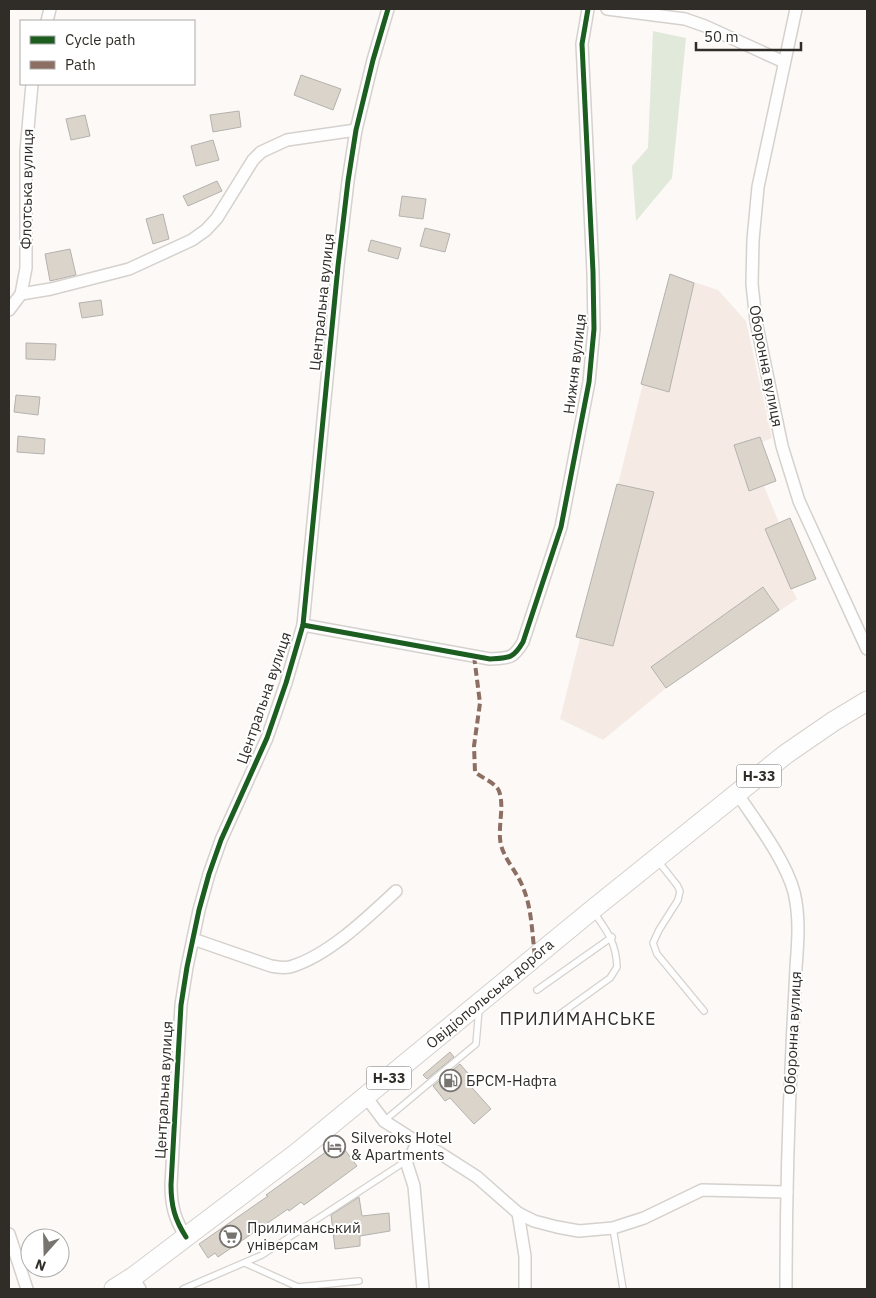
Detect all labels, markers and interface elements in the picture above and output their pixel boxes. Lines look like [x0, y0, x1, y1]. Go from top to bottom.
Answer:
legend [20, 20, 195, 85]
scale bar [696, 20, 801, 52]
text: 50 m [704, 27, 739, 46]
text: Cycle path [65, 30, 136, 49]
text: Path [65, 55, 96, 74]
street label: Флотська вулиця [16, 128, 37, 250]
street label: Центральна вулиця [305, 232, 338, 372]
street label: Оборонна вулиця [745, 303, 788, 428]
street label: Нижня вулиця [559, 313, 590, 415]
street label: Центральна вулиця [232, 629, 295, 766]
road number: Н-33 [736, 764, 782, 788]
street label: Овідіопольська дорога [422, 935, 557, 1053]
street label: Оборонна вулиця [780, 971, 805, 1095]
district label: ПРИЛИМАНСЬКЕ [500, 1007, 656, 1030]
street label: Центральна вулиця [150, 1020, 177, 1160]
road number: Н-33 [366, 1066, 412, 1090]
fuel station icon: БРСМ-Нафта [438, 1069, 462, 1093]
place label: БРСМ-Нафта [466, 1071, 557, 1090]
place label: Silveroks Hotel & Apartments [351, 1128, 452, 1164]
hotel icon: Silveroks Hotel & Apartments [323, 1135, 347, 1159]
place label: Прилиманський універсам [247, 1218, 361, 1254]
supermarket icon: Прилиманський універсам [219, 1225, 243, 1249]
north arrow [20, 1228, 70, 1278]
text: N [33, 1255, 48, 1275]

